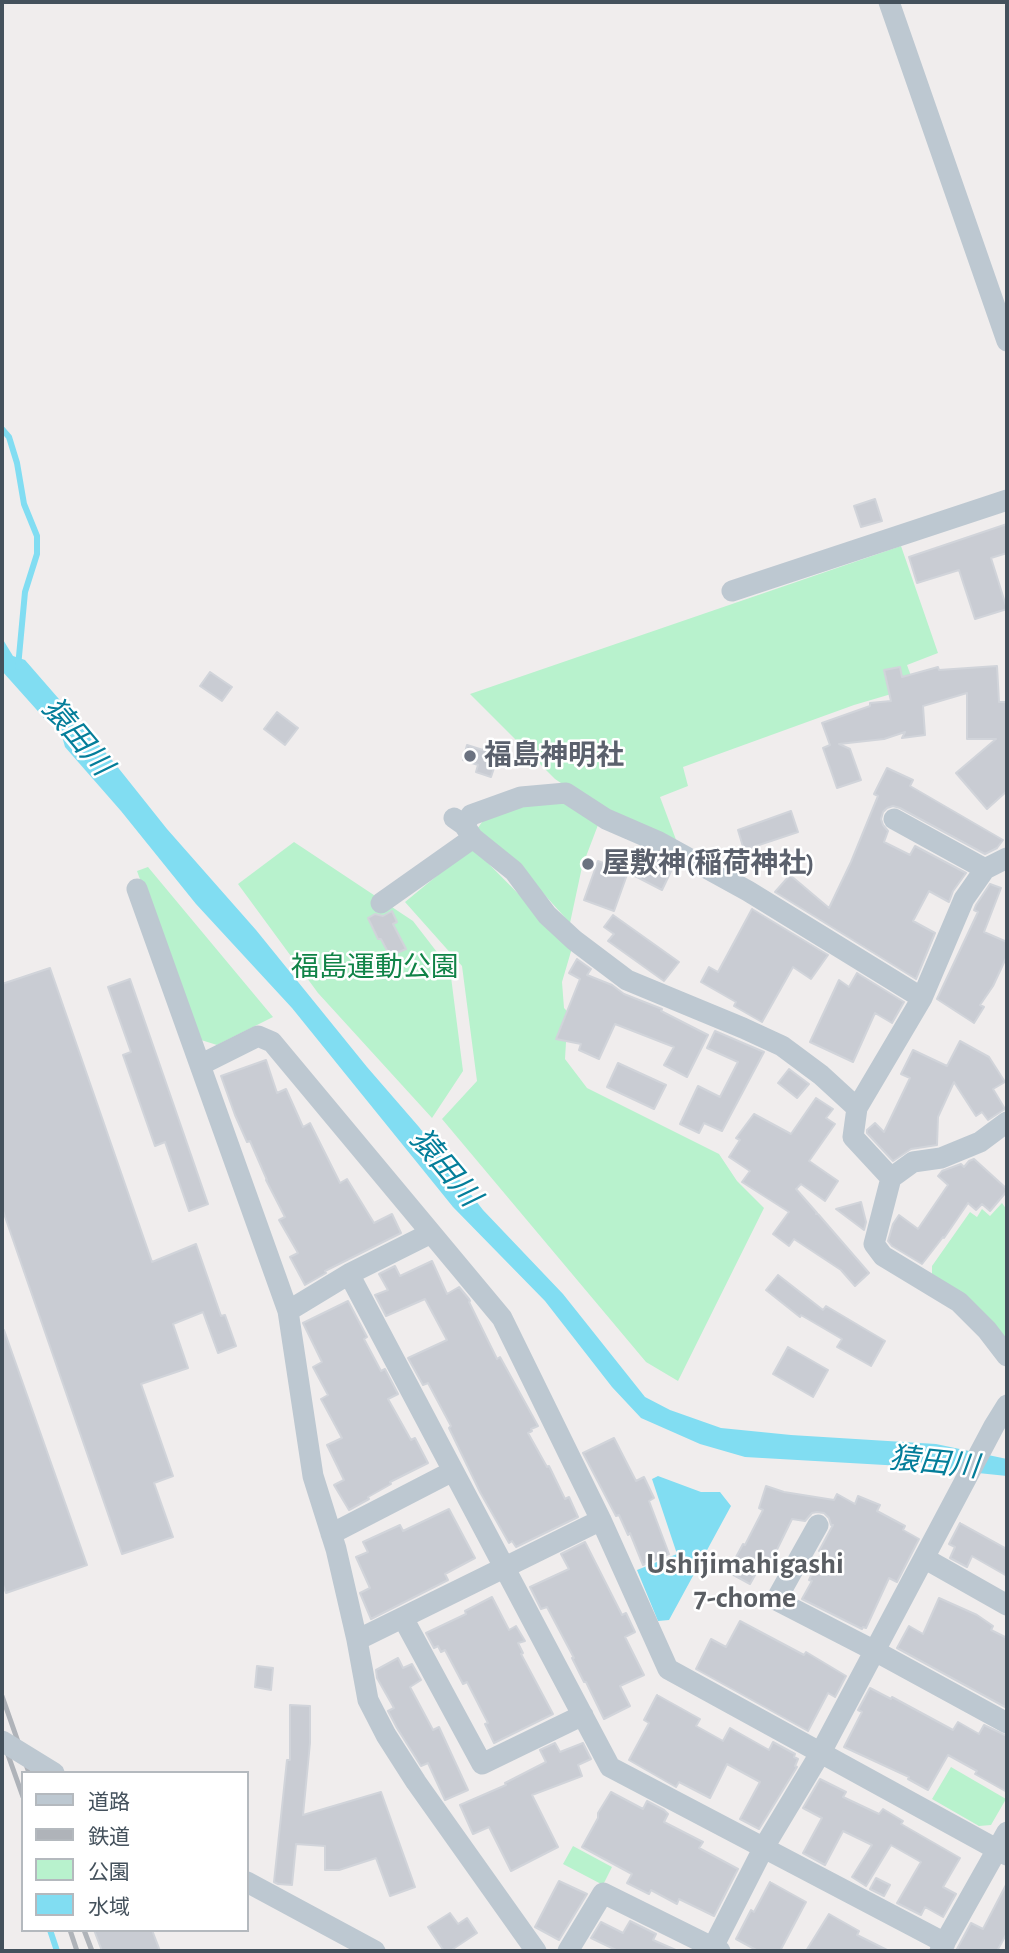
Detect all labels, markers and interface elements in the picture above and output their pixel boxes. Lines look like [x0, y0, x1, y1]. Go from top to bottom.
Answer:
water label: 猿田川 [34, 691, 120, 783]
place label: 福島神明社 [484, 739, 624, 773]
marker: 福島神明社 [462, 748, 478, 764]
place label: 屋敷神(稲荷神社) [602, 847, 815, 881]
marker: 屋敷神(稲荷神社) [580, 856, 596, 872]
park label: 福島運動公園 [291, 951, 459, 985]
water label: 猿田川 [402, 1122, 488, 1214]
water label: 猿田川 [887, 1440, 981, 1486]
district label: Ushijimahigashi 7-chome [646, 1546, 844, 1616]
legend [21, 1771, 248, 1932]
text: 道路 [88, 1792, 130, 1813]
text: 鉄道 [88, 1827, 130, 1848]
text: 公園 [88, 1862, 130, 1883]
text: 水域 [88, 1897, 130, 1918]

